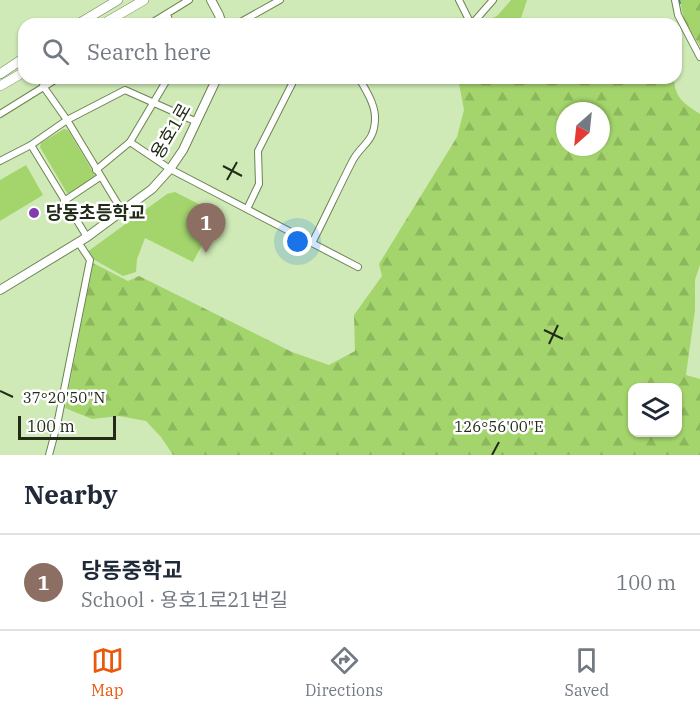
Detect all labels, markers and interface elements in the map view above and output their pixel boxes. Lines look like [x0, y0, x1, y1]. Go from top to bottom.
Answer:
search box [18, 18, 682, 84]
icon: search [39, 35, 72, 68]
text: Search here [87, 37, 211, 66]
street label: 용호1로 [145, 99, 196, 163]
north arrow [556, 102, 610, 156]
place label: 당동초등학교 [46, 201, 145, 224]
pin: 1 [186, 204, 226, 253]
marker: 당동초등학교 [27, 206, 41, 220]
your location [283, 227, 312, 256]
map controls [628, 383, 682, 437]
button: layers [628, 383, 682, 437]
text: 37°20'50"N [23, 388, 105, 407]
scale bar [18, 413, 116, 440]
text: 100 m [27, 416, 75, 436]
text: 126°56'00"E [454, 417, 544, 436]
text: Nearby [24, 477, 118, 511]
text: 당동중학교 [81, 555, 182, 584]
text: 1 [38, 569, 50, 596]
text: 100 m [616, 569, 676, 596]
text: School · 용호1로21번길 [81, 586, 288, 613]
tab: Map [91, 644, 124, 700]
tab: Directions [305, 644, 383, 700]
tab: Saved [564, 644, 609, 700]

